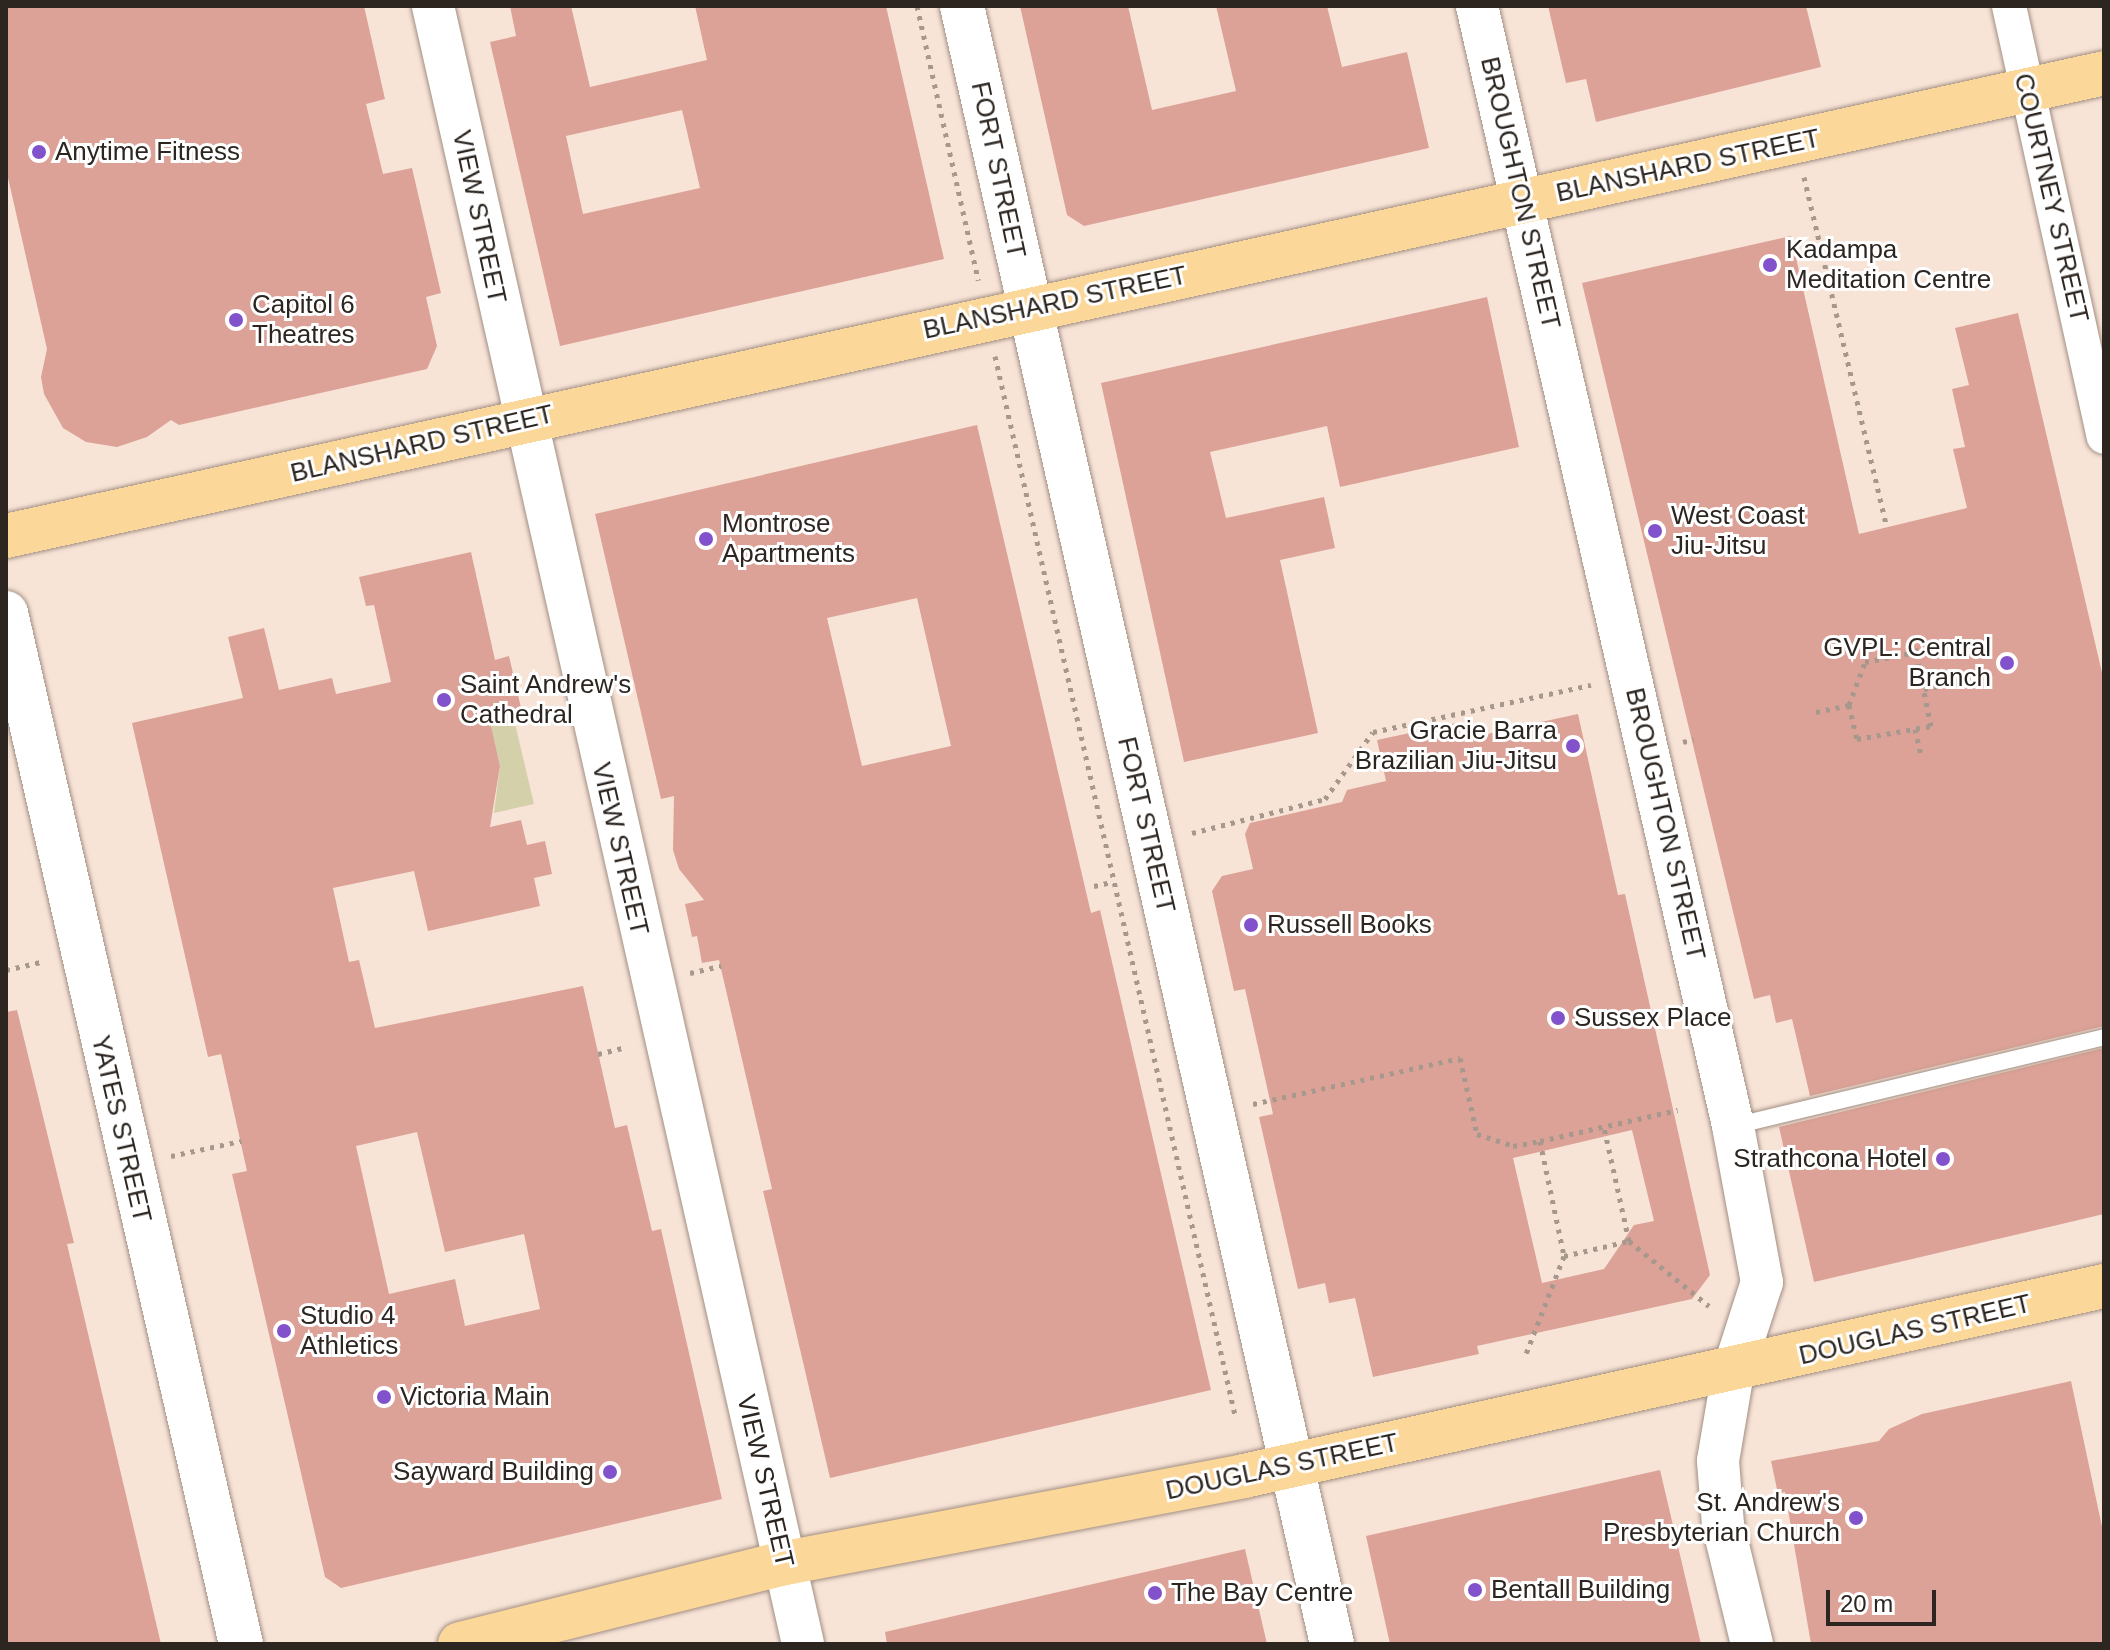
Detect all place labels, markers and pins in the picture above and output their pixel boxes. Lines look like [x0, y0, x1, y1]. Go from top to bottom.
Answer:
place label: Anytime Fitness [55, 136, 240, 168]
marker: Anytime Fitness [30, 143, 48, 161]
place label: Kadampa Meditation Centre [1786, 234, 1991, 296]
marker: Kadampa Meditation Centre [1761, 256, 1779, 274]
place label: Capitol 6 Theatres [252, 289, 355, 350]
marker: Capitol 6 Theatres [227, 311, 245, 329]
place label: West Coast Jiu-Jitsu [1671, 500, 1805, 562]
place label: Montrose Apartments [722, 508, 855, 570]
marker: West Coast Jiu-Jitsu [1646, 522, 1664, 540]
marker: Montrose Apartments [697, 530, 715, 548]
place label: GVPL: Central Branch [1823, 632, 1991, 694]
marker: GVPL: Central Branch [1998, 654, 2016, 672]
place label: Saint Andrew's Cathedral [460, 669, 633, 730]
marker: Saint Andrew's Cathedral [435, 691, 453, 709]
place label: Gracie Barra Brazilian Jiu-Jitsu [1355, 715, 1557, 776]
marker: Gracie Barra Brazilian Jiu-Jitsu [1564, 737, 1582, 755]
place label: Russell Books [1267, 909, 1432, 941]
marker: Russell Books [1242, 916, 1260, 934]
place label: Sussex Place [1574, 1002, 1732, 1034]
marker: Sussex Place [1549, 1009, 1567, 1027]
place label: Strathcona Hotel [1733, 1143, 1927, 1175]
marker: Strathcona Hotel [1934, 1150, 1952, 1168]
place label: Studio 4 Athletics [300, 1300, 398, 1362]
marker: Studio 4 Athletics [275, 1322, 293, 1340]
place label: Victoria Main [400, 1381, 550, 1413]
marker: Victoria Main [375, 1388, 393, 1406]
place label: Sayward Building [393, 1456, 594, 1488]
marker: Sayward Building [601, 1463, 619, 1481]
place label: St. Andrew's Presbyterian Church [1603, 1487, 1840, 1548]
marker: St. Andrew's Presbyterian Church [1847, 1509, 1865, 1527]
place label: Bentall Building [1491, 1574, 1670, 1606]
place label: The Bay Centre [1171, 1577, 1353, 1609]
marker: Bentall Building [1466, 1581, 1484, 1599]
marker: The Bay Centre [1146, 1584, 1164, 1602]

